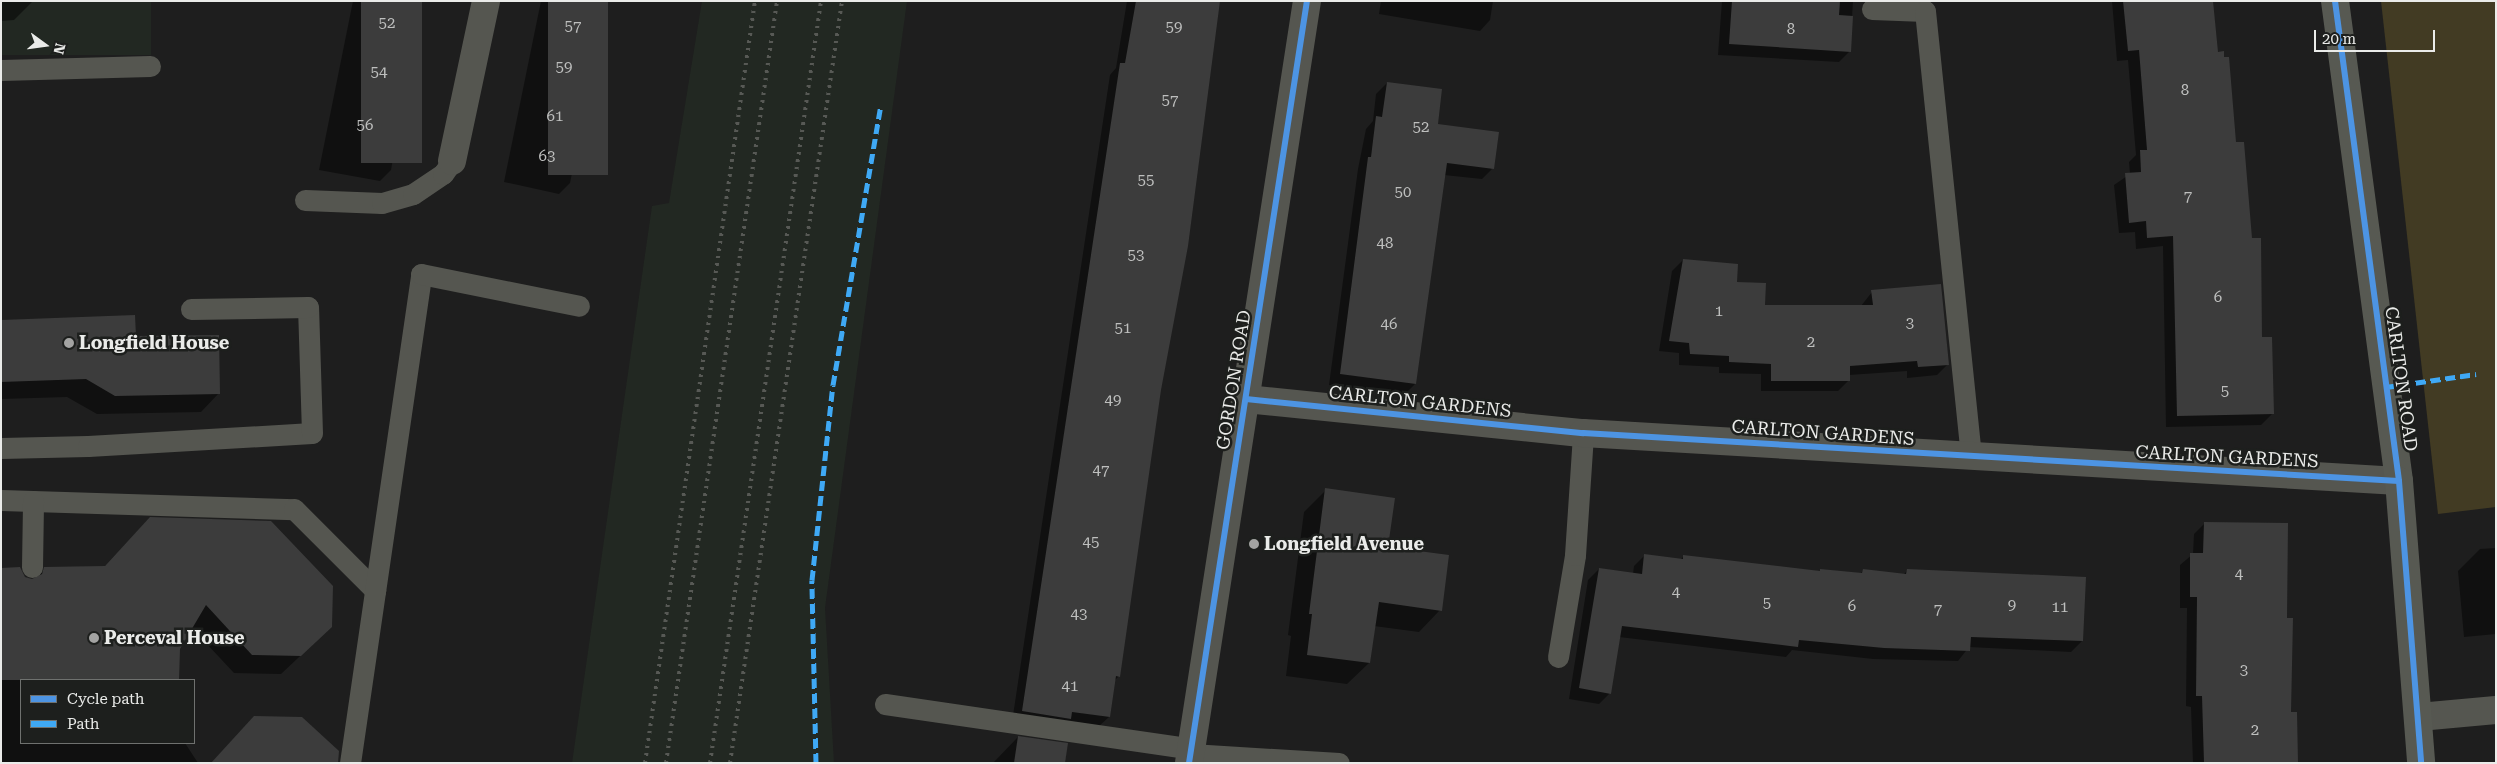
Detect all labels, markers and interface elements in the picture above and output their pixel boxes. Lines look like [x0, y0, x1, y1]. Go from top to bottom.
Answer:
house number: 52 [379, 15, 395, 33]
house number: 57 [565, 18, 581, 36]
house number: 59 [1166, 19, 1182, 37]
north arrow [20, 20, 70, 70]
scale bar [2317, 20, 2438, 52]
house number: 8 [1787, 21, 1795, 39]
text: 20 m [2322, 30, 2356, 48]
text: N [50, 41, 69, 56]
house number: 59 [556, 59, 572, 77]
house number: 54 [371, 64, 387, 82]
house number: 8 [2181, 82, 2189, 100]
house number: 57 [1162, 92, 1178, 110]
house number: 61 [547, 108, 563, 126]
house number: 56 [357, 117, 373, 135]
house number: 52 [1413, 119, 1429, 137]
house number: 63 [539, 148, 555, 166]
house number: 55 [1138, 172, 1154, 190]
house number: 50 [1395, 184, 1411, 202]
house number: 7 [2184, 188, 2192, 206]
house number: 48 [1377, 235, 1393, 253]
house number: 53 [1128, 247, 1144, 265]
house number: 6 [2214, 289, 2222, 307]
house number: 1 [1715, 303, 1723, 321]
street label: CARLTON ROAD [2380, 305, 2422, 453]
street label: GORDON ROAD [1212, 309, 1256, 451]
house number: 3 [1906, 315, 1914, 333]
house number: 46 [1381, 316, 1397, 334]
house number: 51 [1115, 320, 1131, 338]
place label: Longfield House [79, 332, 229, 354]
house number: 2 [1807, 334, 1815, 352]
marker: Longfield House [63, 337, 75, 349]
street label: CARLTON GARDENS [1328, 382, 1512, 422]
house number: 5 [2221, 383, 2229, 401]
house number: 49 [1105, 392, 1121, 410]
street label: CARLTON GARDENS [1731, 416, 1915, 450]
street label: CARLTON GARDENS [2135, 441, 2319, 473]
house number: 47 [1093, 462, 1109, 480]
place label: Longfield Avenue [1264, 533, 1424, 555]
house number: 45 [1083, 534, 1099, 552]
marker: Longfield Avenue [1248, 538, 1260, 550]
house number: 4 [2235, 566, 2243, 584]
house number: 4 [1672, 584, 1680, 602]
house number: 5 [1763, 595, 1771, 613]
house number: 9 [2008, 597, 2016, 615]
house number: 6 [1848, 598, 1856, 616]
house number: 11 [2052, 599, 2068, 617]
house number: 7 [1934, 601, 1942, 619]
house number: 43 [1071, 606, 1087, 624]
place label: Perceval House [104, 627, 245, 649]
marker: Perceval House [88, 632, 100, 644]
house number: 3 [2240, 662, 2248, 680]
house number: 41 [1062, 678, 1078, 696]
legend [20, 679, 195, 744]
text: Cycle path [67, 690, 144, 708]
text: Path [67, 715, 100, 733]
house number: 2 [2251, 722, 2259, 740]

